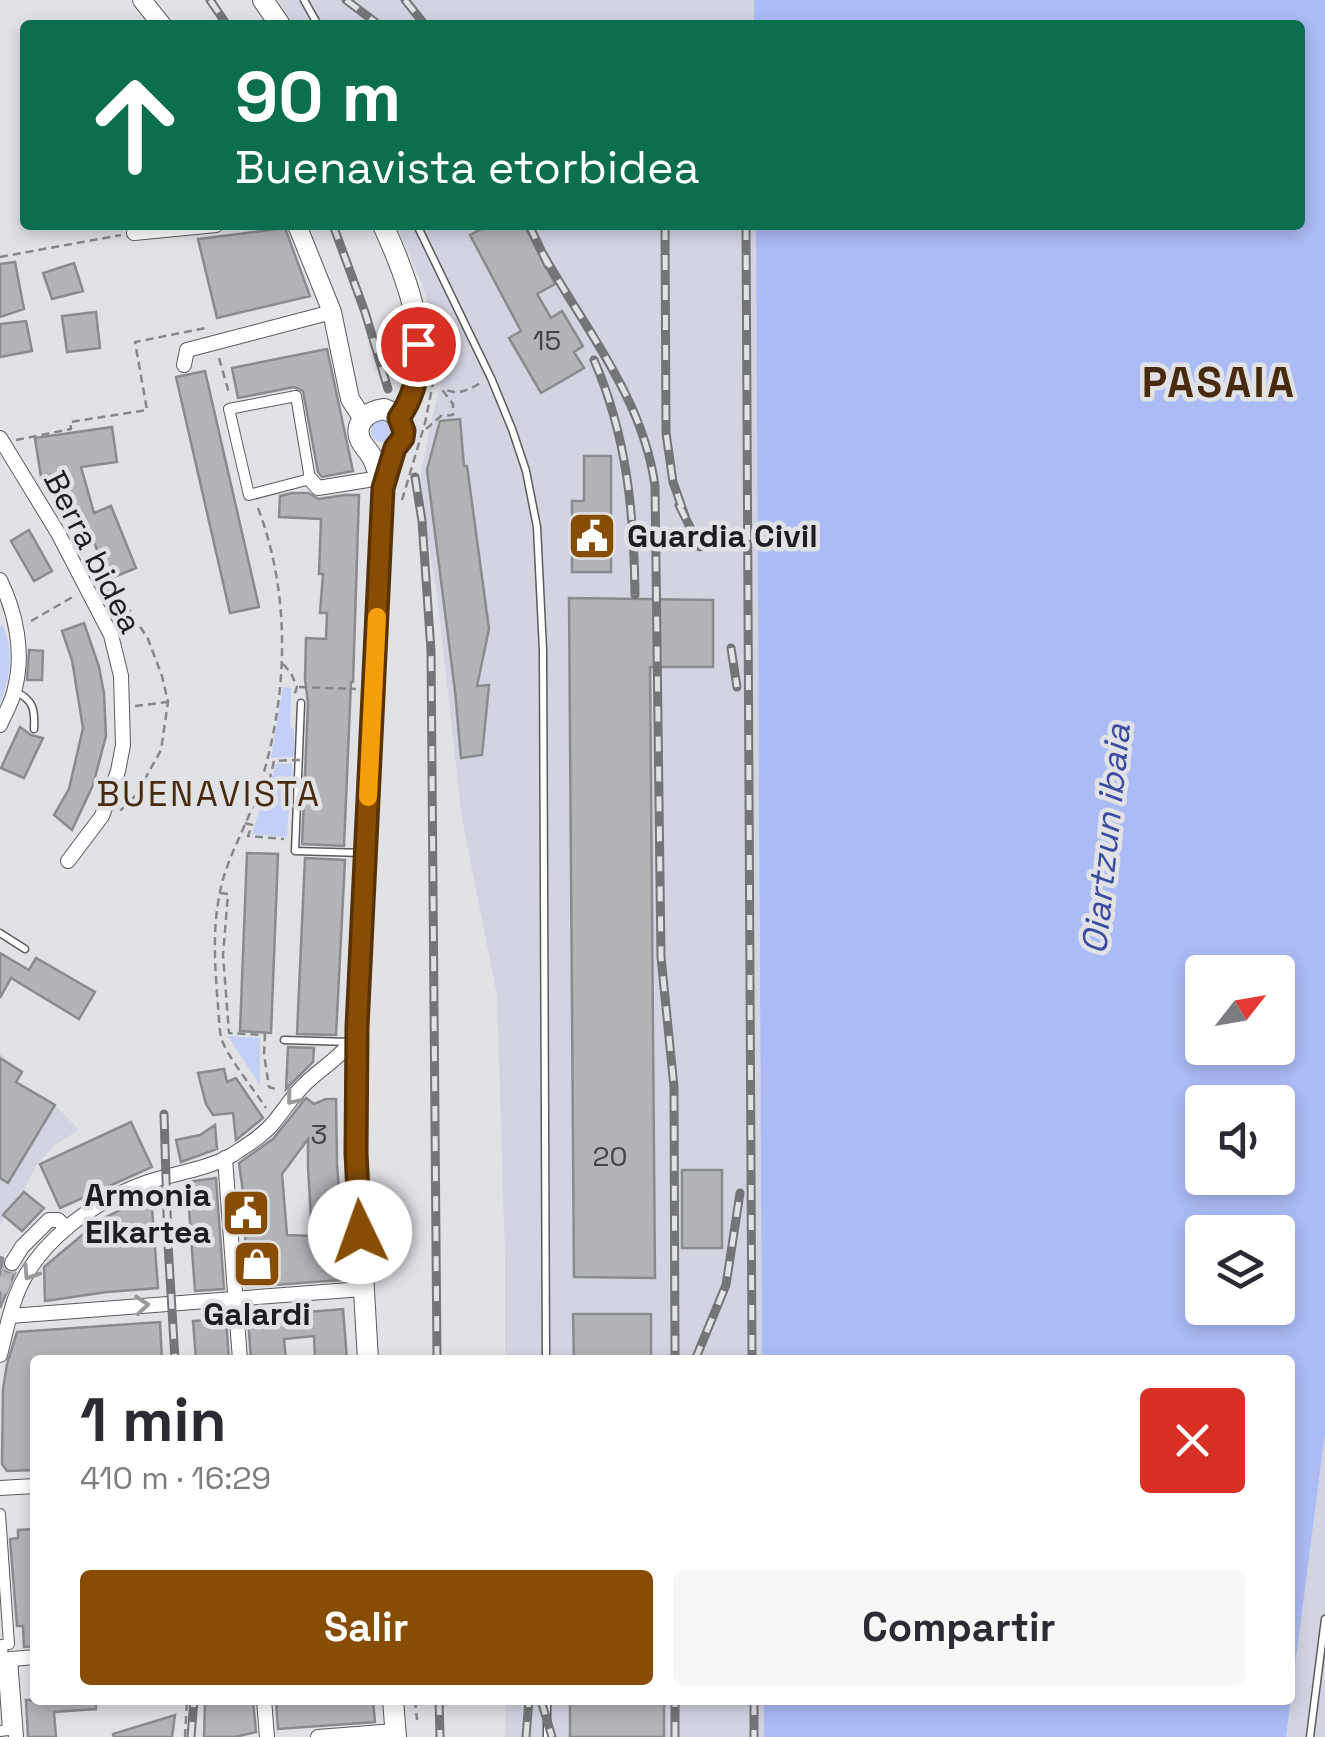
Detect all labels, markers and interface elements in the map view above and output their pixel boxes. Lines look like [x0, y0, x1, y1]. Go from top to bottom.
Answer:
text: 90 m [235, 52, 401, 141]
icon: ahead [70, 60, 200, 190]
text: Buenavista etorbidea [235, 139, 700, 196]
pin [376, 302, 461, 387]
icon: arrive [391, 317, 446, 372]
house number: 15 [533, 322, 561, 358]
district label: PASAIA [1142, 356, 1296, 409]
street label: Berra bidea [35, 464, 151, 640]
public building icon: Guardia Civil [566, 510, 618, 562]
place label: Guardia Civil [627, 516, 818, 556]
water label: Oiartzun ibaia [1072, 721, 1140, 956]
district label: BUENAVISTA [96, 772, 322, 816]
north arrow [1185, 955, 1295, 1065]
map controls [1185, 955, 1295, 1325]
button: sound [1185, 1085, 1295, 1195]
one-way arrow [287, 1087, 305, 1105]
house number: 3 [311, 1116, 327, 1152]
house number: 20 [593, 1138, 627, 1174]
place label: Armonia Elkartea [84, 1175, 211, 1252]
position arrow [308, 1180, 412, 1284]
public building icon: Armonia Elkartea [220, 1187, 272, 1239]
button: layers [1185, 1215, 1295, 1325]
shop icon: Galardi [231, 1238, 283, 1290]
one-way arrow [23, 1262, 42, 1280]
place label: Galardi [203, 1294, 311, 1334]
one-way arrow [135, 1295, 151, 1317]
text: 1 min [80, 1382, 227, 1459]
button: close [1140, 1388, 1245, 1493]
text: 410 m · 16:29 [80, 1458, 271, 1498]
button: Salir [80, 1570, 653, 1685]
button: Compartir [673, 1570, 1245, 1685]

